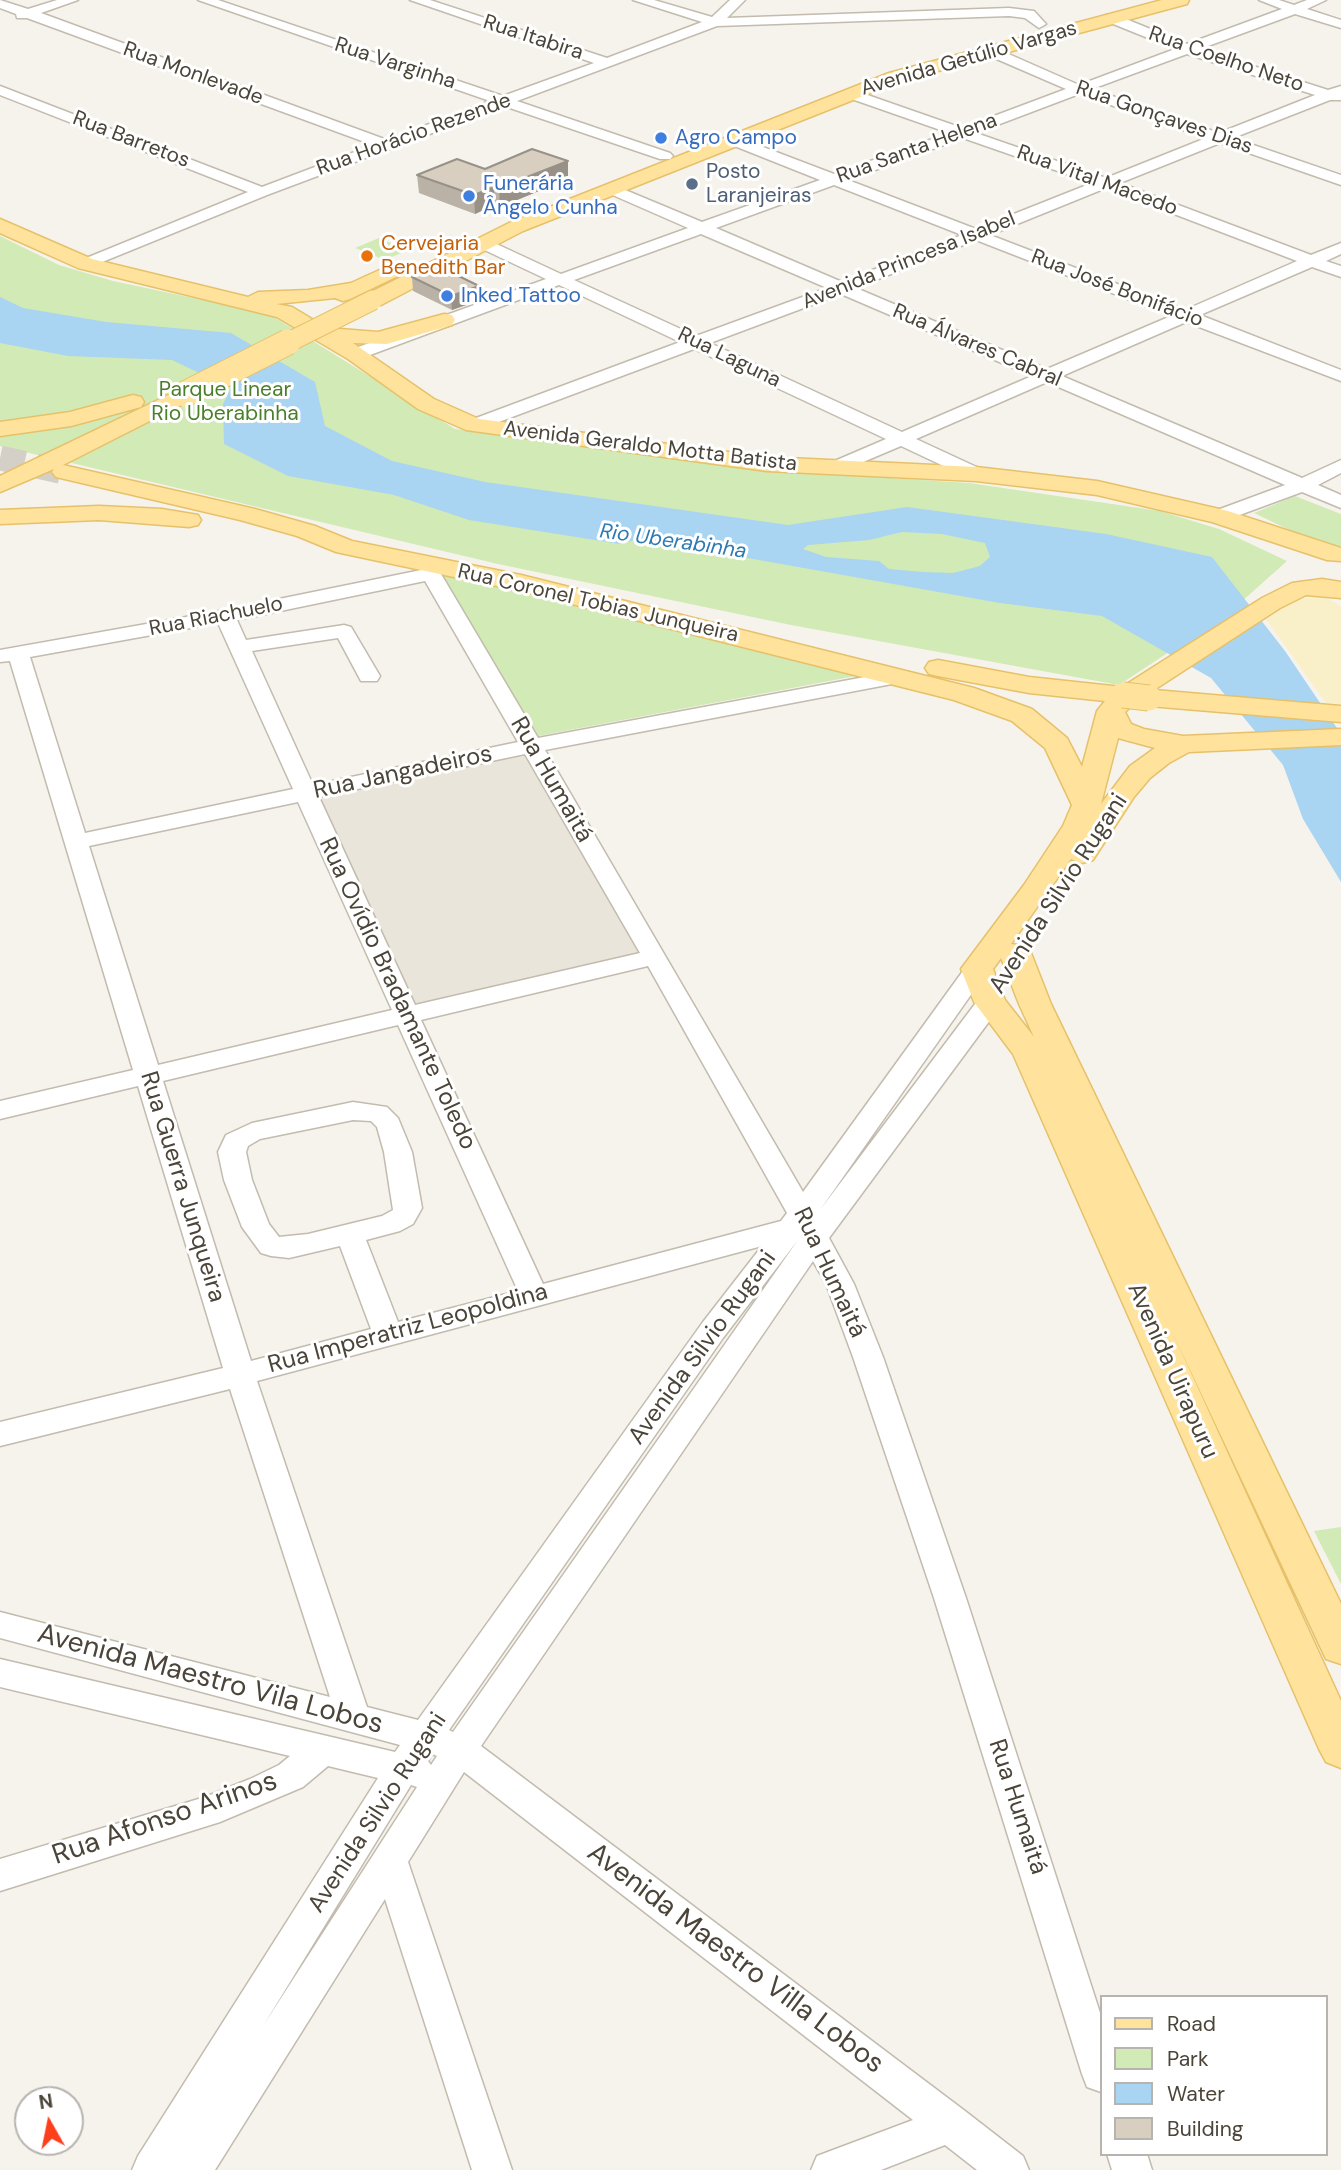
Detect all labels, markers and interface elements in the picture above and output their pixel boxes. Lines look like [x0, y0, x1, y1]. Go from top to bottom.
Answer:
street label: Rua Itabira [480, 10, 586, 66]
street label: Avenida Getúlio Vargas [858, 16, 1080, 102]
street label: Rua Coelho Neto [1145, 22, 1307, 98]
street label: Rua Varginha [331, 33, 459, 95]
street label: Rua Monlevade [120, 37, 266, 111]
street label: Rua Gonçaves Dias [1072, 76, 1256, 160]
street label: Rua Horácio Rezende [313, 88, 515, 182]
street label: Rua Barretos [69, 106, 193, 174]
street label: Rua Santa Helena [833, 108, 1001, 190]
place label: Agro Campo [675, 125, 797, 151]
marker: Agro Campo [653, 130, 669, 146]
street label: Rua Vital Macedo [1013, 140, 1181, 222]
place label: Posto Laranjeiras [706, 159, 812, 209]
place label: Funerária Ângelo Cunha [483, 171, 618, 221]
marker: Posto Laranjeiras [684, 176, 700, 192]
marker: Funerária Ângelo Cunha [461, 188, 477, 204]
street label: Avenida Princesa Isabel [799, 207, 1019, 315]
place label: Cervejaria Benedith Bar [381, 231, 506, 281]
street label: Rua José Bonifácio [1027, 245, 1207, 333]
marker: Cervejaria Benedith Bar [359, 248, 375, 264]
place label: Inked Tattoo [461, 283, 581, 309]
marker: Inked Tattoo [439, 288, 455, 304]
street label: Rua Álvares Cabral [889, 299, 1065, 393]
street label: Rua Laguna [673, 322, 785, 394]
park label: Parque Linear Rio Uberabinha [151, 377, 299, 427]
street label: Avenida Geraldo Motta Batista [502, 416, 798, 478]
water label: Rio Uberabinha [598, 519, 748, 565]
street label: Rua Coronel Tobias Junqueira [455, 559, 741, 649]
street label: Rua Riachuelo [147, 592, 285, 642]
street label: Rua Humaitá [503, 712, 599, 848]
street label: Rua Jangadeiros [311, 740, 495, 806]
street label: Avenida Silvio Rugani [984, 789, 1134, 999]
street label: Rua Ovídio Bradamante Toledo [312, 833, 482, 1155]
street label: Rua Guerra Junqueira [133, 1068, 231, 1306]
street label: Rua Humaitá [786, 1203, 872, 1343]
street label: Avenida Silvio Rugani [623, 1246, 783, 1450]
street label: Rua Imperatriz Leopoldina [265, 1278, 551, 1380]
street label: Avenida Uirapuru [1120, 1279, 1224, 1463]
street label: Avenida Maestro Vila Lobos [33, 1618, 387, 1742]
street label: Avenida Silvio Rugani [303, 1708, 453, 1918]
street label: Rua Humaitá [982, 1736, 1052, 1878]
street label: Rua Afonso Arinos [48, 1765, 282, 1873]
street label: Avenida Maestro Villa Lobos [580, 1836, 890, 2082]
legend [1100, 1995, 1327, 2156]
text: Road [1167, 2010, 1216, 2038]
text: Park [1167, 2045, 1208, 2073]
text: Water [1167, 2080, 1225, 2108]
north arrow [14, 2086, 84, 2156]
text: N [37, 2088, 55, 2115]
text: Building [1167, 2115, 1243, 2143]

